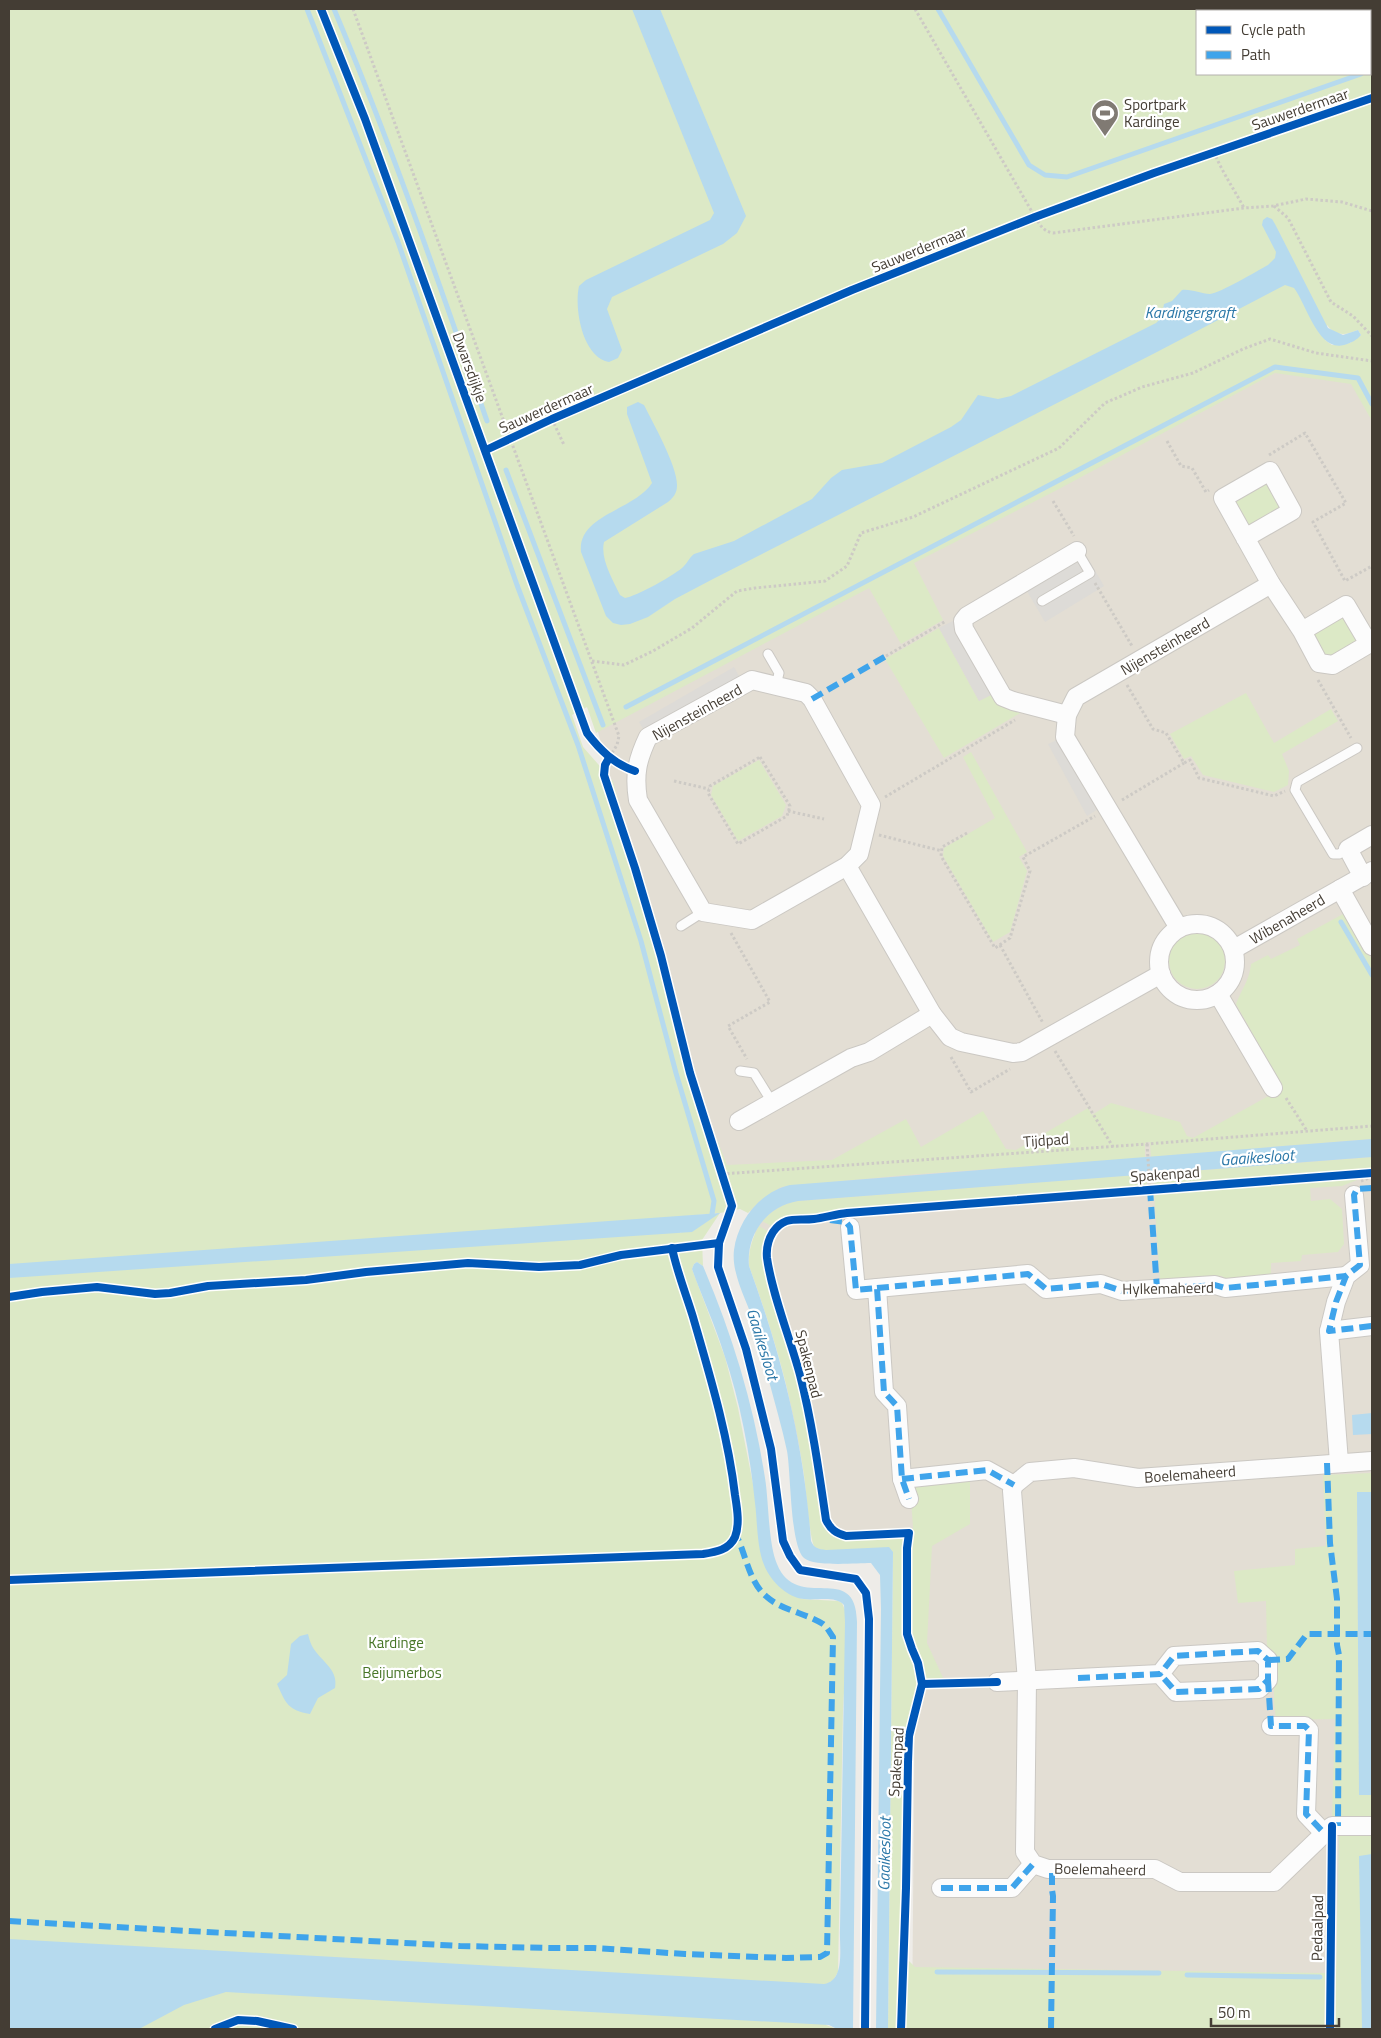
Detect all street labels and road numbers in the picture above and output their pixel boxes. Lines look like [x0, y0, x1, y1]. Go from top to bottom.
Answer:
street label: Sauwerdermaar [1249, 82, 1351, 136]
street label: Sauwerdermaar [868, 219, 970, 279]
street label: Dwarsdijkje [447, 329, 493, 405]
street label: Sauwerdermaar [495, 377, 597, 439]
street label: Nijensteinheerd [1116, 611, 1214, 681]
street label: Nijensteinheerd [648, 678, 746, 746]
street label: Wibenaheerd [1245, 888, 1329, 950]
street label: Tijdpad [1022, 1127, 1070, 1153]
street label: Spakenpad [1130, 1160, 1200, 1188]
street label: Hylkemaheerd [1122, 1276, 1214, 1300]
street label: Spakenpad [789, 1327, 829, 1401]
street label: Boelemaheerd [1143, 1459, 1237, 1489]
street label: Spakenpad [882, 1727, 910, 1797]
street label: Boelemaheerd [1054, 1857, 1146, 1881]
street label: Pedaalpad [1305, 1895, 1329, 1961]

